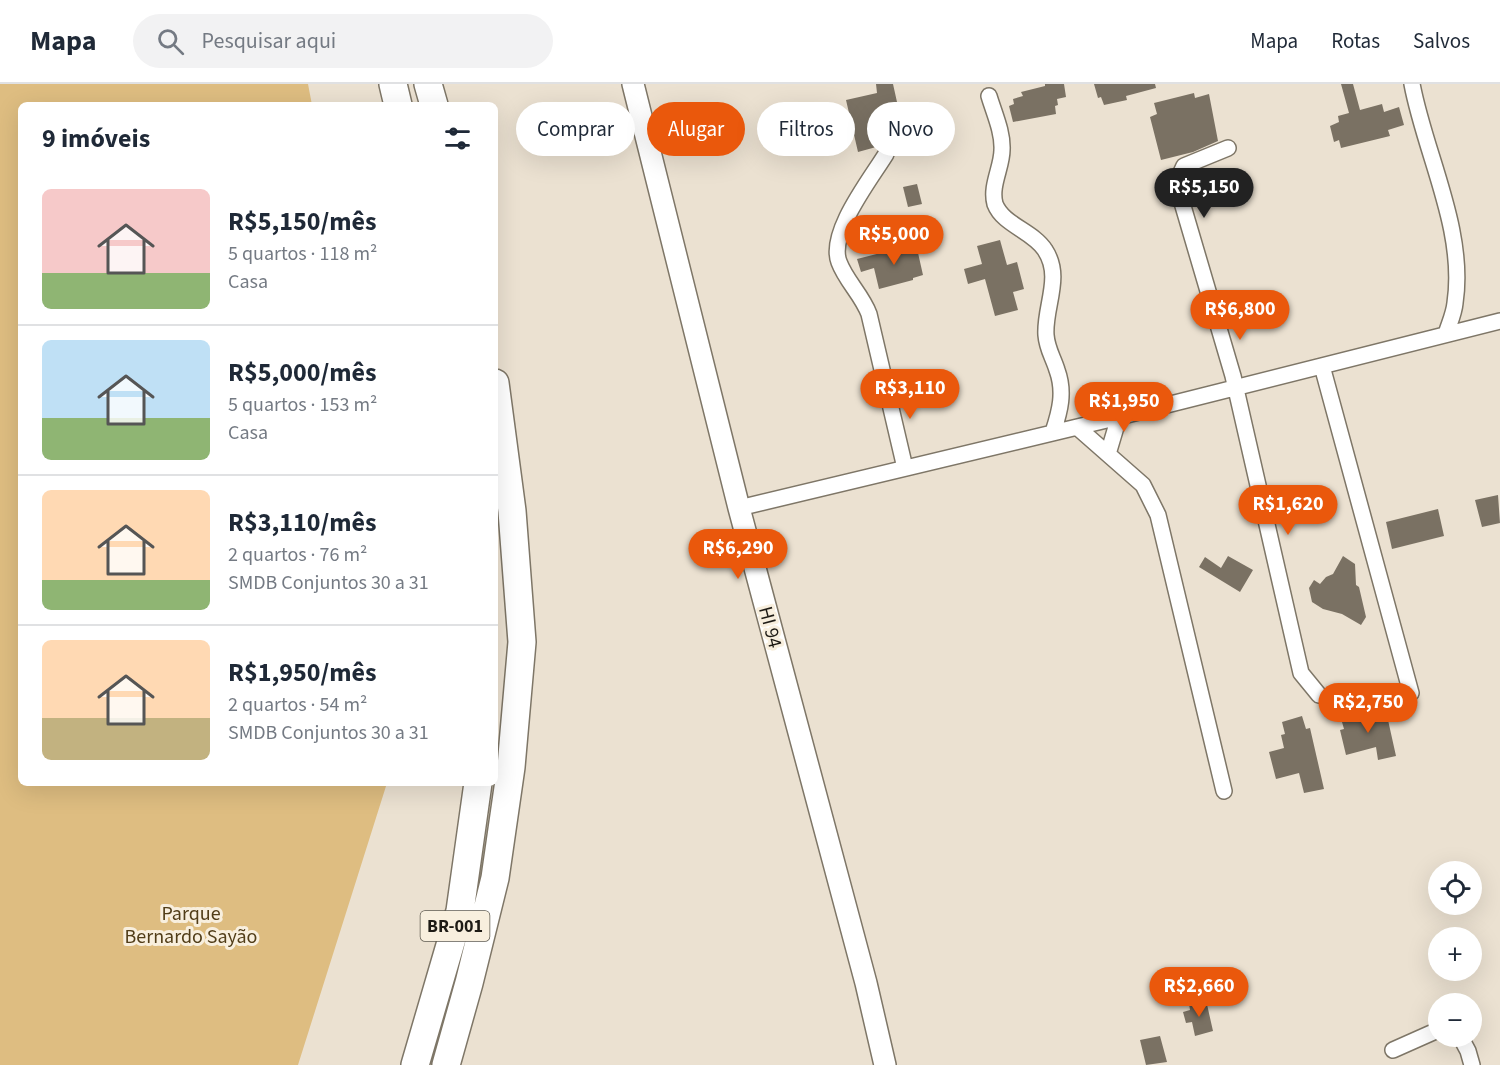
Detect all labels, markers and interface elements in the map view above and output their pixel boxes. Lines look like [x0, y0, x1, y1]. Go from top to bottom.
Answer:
search box [133, 14, 553, 68]
text: Mapa [30, 21, 97, 61]
icon: search [154, 25, 187, 58]
text: Pesquisar aqui [202, 25, 336, 57]
text: Mapa [1250, 26, 1298, 56]
text: Rotas [1331, 26, 1380, 56]
text: Salvos [1413, 26, 1470, 56]
chip: Comprar [516, 102, 635, 156]
chip: Alugar [647, 102, 745, 156]
chip: Filtros [757, 102, 855, 156]
chip: Novo [867, 102, 955, 156]
text: 9 imóveis [42, 120, 150, 157]
icon: filters [441, 122, 474, 155]
pin: R$5,150 [1149, 168, 1259, 219]
text: R$5,150 [1168, 173, 1240, 201]
text: R$5,150/mês [228, 203, 376, 240]
icon: home [90, 213, 162, 285]
pin: R$5,000 [839, 215, 949, 266]
text: R$5,000 [858, 220, 930, 248]
text: 5 quartos · 118 m² [228, 240, 377, 268]
text: Casa [228, 268, 268, 296]
pin: R$6,800 [1185, 290, 1295, 341]
text: R$6,800 [1204, 295, 1276, 323]
text: R$5,000/mês [228, 354, 376, 391]
icon: home [90, 364, 162, 436]
pin: R$3,110 [855, 369, 965, 420]
text: R$3,110 [874, 374, 946, 402]
pin: R$1,950 [1069, 382, 1179, 433]
text: R$1,950 [1088, 387, 1160, 415]
text: 5 quartos · 153 m² [228, 391, 377, 419]
text: Casa [228, 419, 268, 447]
pin: R$1,620 [1233, 485, 1343, 536]
text: R$1,620 [1252, 490, 1324, 518]
text: R$3,110/mês [228, 504, 376, 541]
icon: home [90, 514, 162, 586]
pin: R$6,290 [683, 529, 793, 580]
text: R$6,290 [702, 534, 774, 562]
text: 2 quartos · 76 m² [228, 541, 367, 569]
text: SMDB Conjuntos 30 a 31 [228, 569, 429, 597]
street label: HI 94 [751, 603, 789, 651]
text: R$1,950/mês [228, 654, 376, 691]
icon: home [90, 664, 162, 736]
pin: R$2,750 [1313, 683, 1423, 734]
text: R$2,750 [1332, 688, 1404, 716]
text: 2 quartos · 54 m² [228, 691, 367, 719]
text: SMDB Conjuntos 30 a 31 [228, 719, 429, 747]
map controls [1428, 861, 1482, 1047]
button: locate [1428, 861, 1482, 915]
park label: Parque Bernardo Sayão [125, 900, 257, 951]
road number: BR-001 [420, 911, 490, 941]
button: + [1428, 927, 1482, 981]
pin: R$2,660 [1144, 967, 1254, 1018]
text: R$2,660 [1163, 972, 1235, 1000]
button: − [1428, 993, 1482, 1047]

